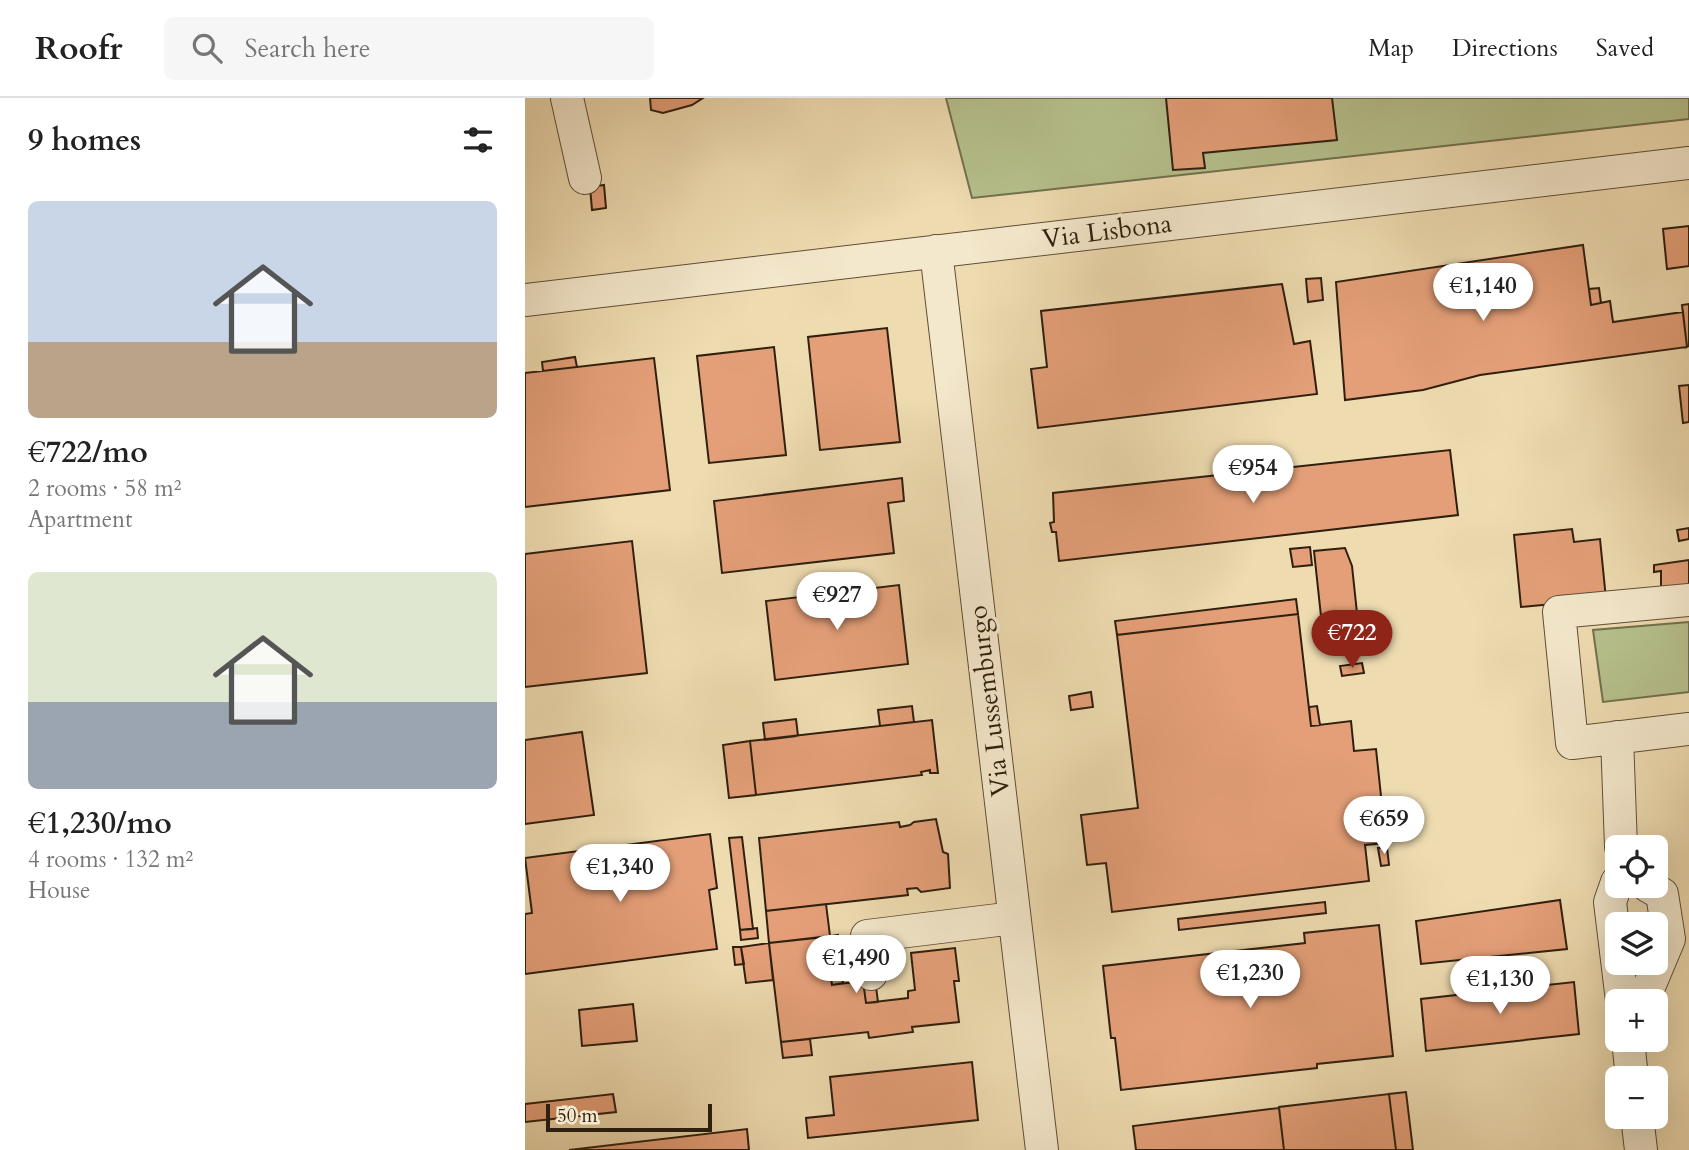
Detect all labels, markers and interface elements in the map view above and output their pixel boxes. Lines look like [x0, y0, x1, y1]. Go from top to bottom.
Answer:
search box [164, 17, 654, 80]
text: Roofr [35, 26, 122, 71]
icon: search [188, 29, 226, 67]
text: Search here [244, 31, 370, 66]
text: Map [1368, 32, 1414, 65]
text: Directions [1452, 32, 1558, 65]
text: Saved [1596, 32, 1654, 65]
text: 9 homes [28, 120, 141, 161]
icon: filters [459, 121, 497, 159]
street label: Via Lisbona [1040, 206, 1174, 256]
icon: home [200, 246, 326, 372]
pin: €1,140 [1426, 264, 1540, 323]
text: €1,140 [1449, 270, 1517, 301]
text: €722/mo [28, 432, 148, 473]
pin: €954 [1212, 446, 1294, 505]
text: €954 [1228, 452, 1278, 483]
text: 2 rooms · 58 m² [28, 473, 181, 504]
text: Apartment [28, 504, 132, 535]
pin: €927 [796, 573, 878, 632]
text: €927 [812, 579, 862, 610]
street label: Via Lussemburgo [960, 604, 1018, 798]
pin: €722 [1311, 610, 1393, 670]
icon: home [200, 617, 326, 743]
text: €722 [1327, 617, 1377, 648]
pin: €659 [1343, 796, 1425, 856]
text: €1,230/mo [28, 803, 172, 844]
text: €659 [1359, 803, 1409, 834]
map controls [1605, 835, 1668, 1129]
button: locate [1605, 835, 1668, 898]
text: 4 rooms · 132 m² [28, 844, 193, 875]
pin: €1,340 [563, 844, 677, 904]
text: €1,340 [586, 851, 654, 882]
text: House [28, 875, 90, 906]
button: layers [1605, 912, 1668, 975]
pin: €1,490 [799, 936, 913, 995]
text: €1,490 [822, 942, 890, 973]
pin: €1,230 [1193, 950, 1307, 1010]
pin: €1,130 [1443, 956, 1557, 1016]
text: €1,230 [1216, 957, 1284, 988]
text: €1,130 [1466, 963, 1534, 994]
button: + [1605, 989, 1668, 1052]
button: − [1605, 1066, 1668, 1129]
scale bar [546, 1101, 712, 1133]
text: 50 m [557, 1103, 598, 1129]

